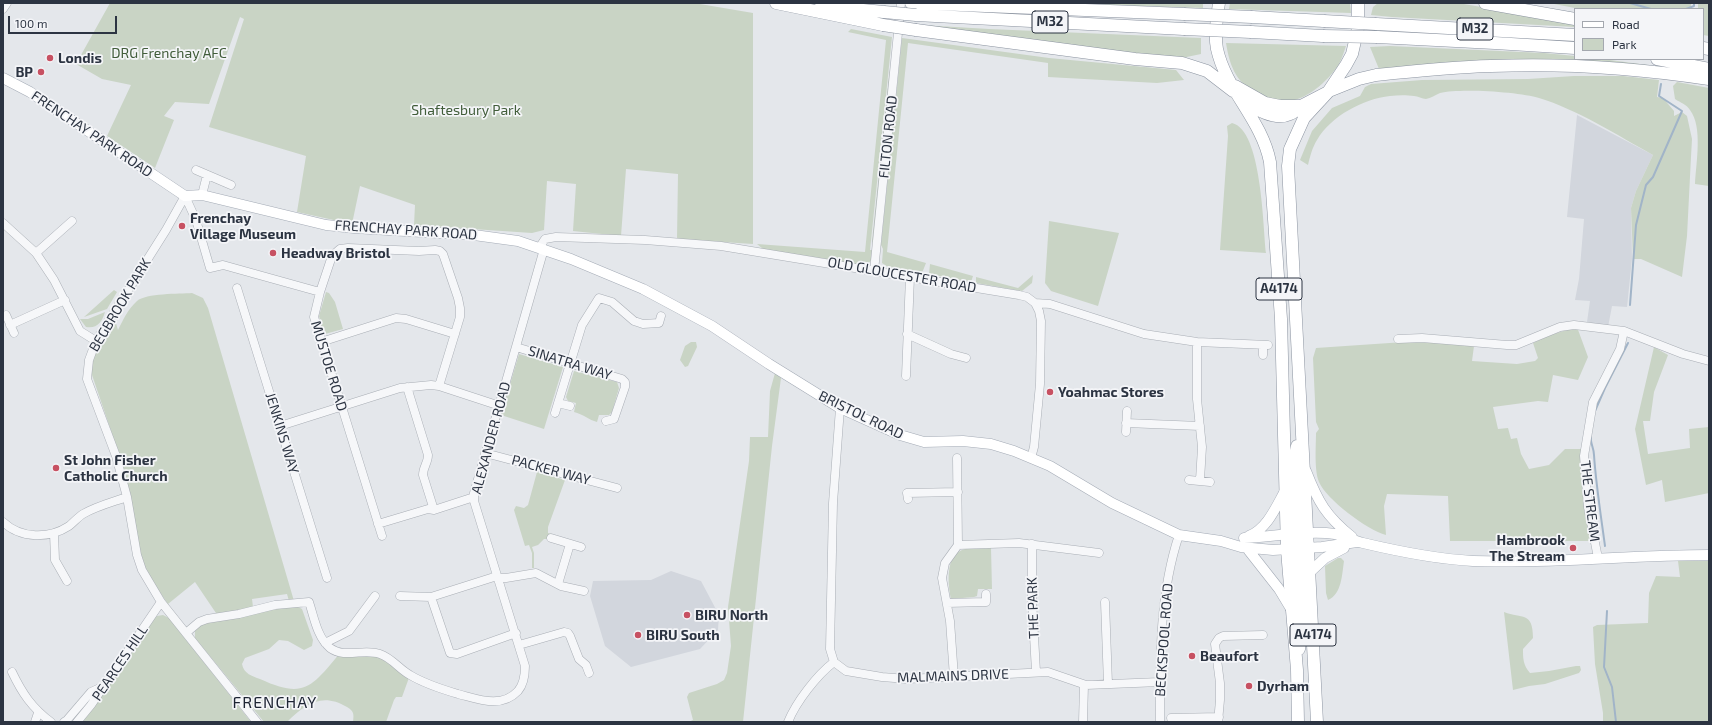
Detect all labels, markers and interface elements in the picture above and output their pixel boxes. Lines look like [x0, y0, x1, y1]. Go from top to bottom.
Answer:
scale bar [10, 8, 119, 34]
legend [1574, 8, 1704, 60]
road number: M32 [1032, 11, 1068, 33]
text: 100 m [15, 16, 47, 30]
text: Road [1612, 17, 1640, 31]
road number: M32 [1457, 18, 1493, 40]
text: Park [1612, 37, 1637, 51]
park label: DRG Frenchay AFC [111, 45, 227, 61]
place label: Londis [58, 50, 102, 66]
marker: Londis [45, 53, 55, 63]
place label: BP [15, 64, 33, 80]
marker: BP [36, 67, 46, 77]
street label: FRENCHAY PARK ROAD [28, 87, 156, 181]
street label: FILTON ROAD [875, 95, 901, 179]
park label: Shaftesbury Park [411, 102, 521, 118]
place label: Frenchay Village Museum [190, 210, 296, 242]
street label: FRENCHAY PARK ROAD [334, 217, 478, 243]
marker: Frenchay Village Museum [177, 221, 187, 231]
place label: Headway Bristol [281, 245, 390, 261]
marker: Headway Bristol [268, 248, 278, 258]
street label: OLD GLOUCESTER ROAD [826, 254, 978, 296]
street label: BEGBROOK PARK [85, 255, 155, 355]
road number: A4174 [1256, 278, 1302, 300]
street label: MUSTOE ROAD [307, 319, 351, 413]
street label: SINATRA WAY [526, 342, 614, 384]
street label: ALEXANDER ROAD [468, 380, 514, 496]
place label: Yoahmac Stores [1058, 384, 1164, 400]
street label: BRISTOL ROAD [816, 387, 906, 443]
marker: Yoahmac Stores [1045, 387, 1055, 397]
street label: JENKINS WAY [262, 390, 302, 476]
street label: PACKER WAY [510, 451, 592, 489]
place label: St John Fisher Catholic Church [64, 452, 168, 484]
street label: THE STREAM [1577, 459, 1603, 543]
marker: St John Fisher Catholic Church [51, 463, 61, 473]
place label: Hambrook The Stream [1489, 532, 1565, 564]
marker: Hambrook The Stream [1568, 543, 1578, 553]
street label: THE PARK [1024, 577, 1042, 639]
street label: BECKSPOOL ROAD [1152, 583, 1176, 697]
place label: BIRU North [695, 607, 768, 623]
marker: BIRU North [682, 610, 692, 620]
street label: PEARCES HILL [89, 622, 151, 704]
road number: A4174 [1290, 624, 1336, 646]
place label: BIRU South [646, 627, 720, 643]
marker: BIRU South [633, 630, 643, 640]
place label: Beaufort [1200, 648, 1259, 664]
marker: Beaufort [1187, 651, 1197, 661]
street label: MALMAINS DRIVE [897, 666, 1009, 686]
place label: Dyrham [1257, 678, 1309, 694]
marker: Dyrham [1244, 681, 1254, 691]
district label: FRENCHAY [233, 693, 317, 713]

